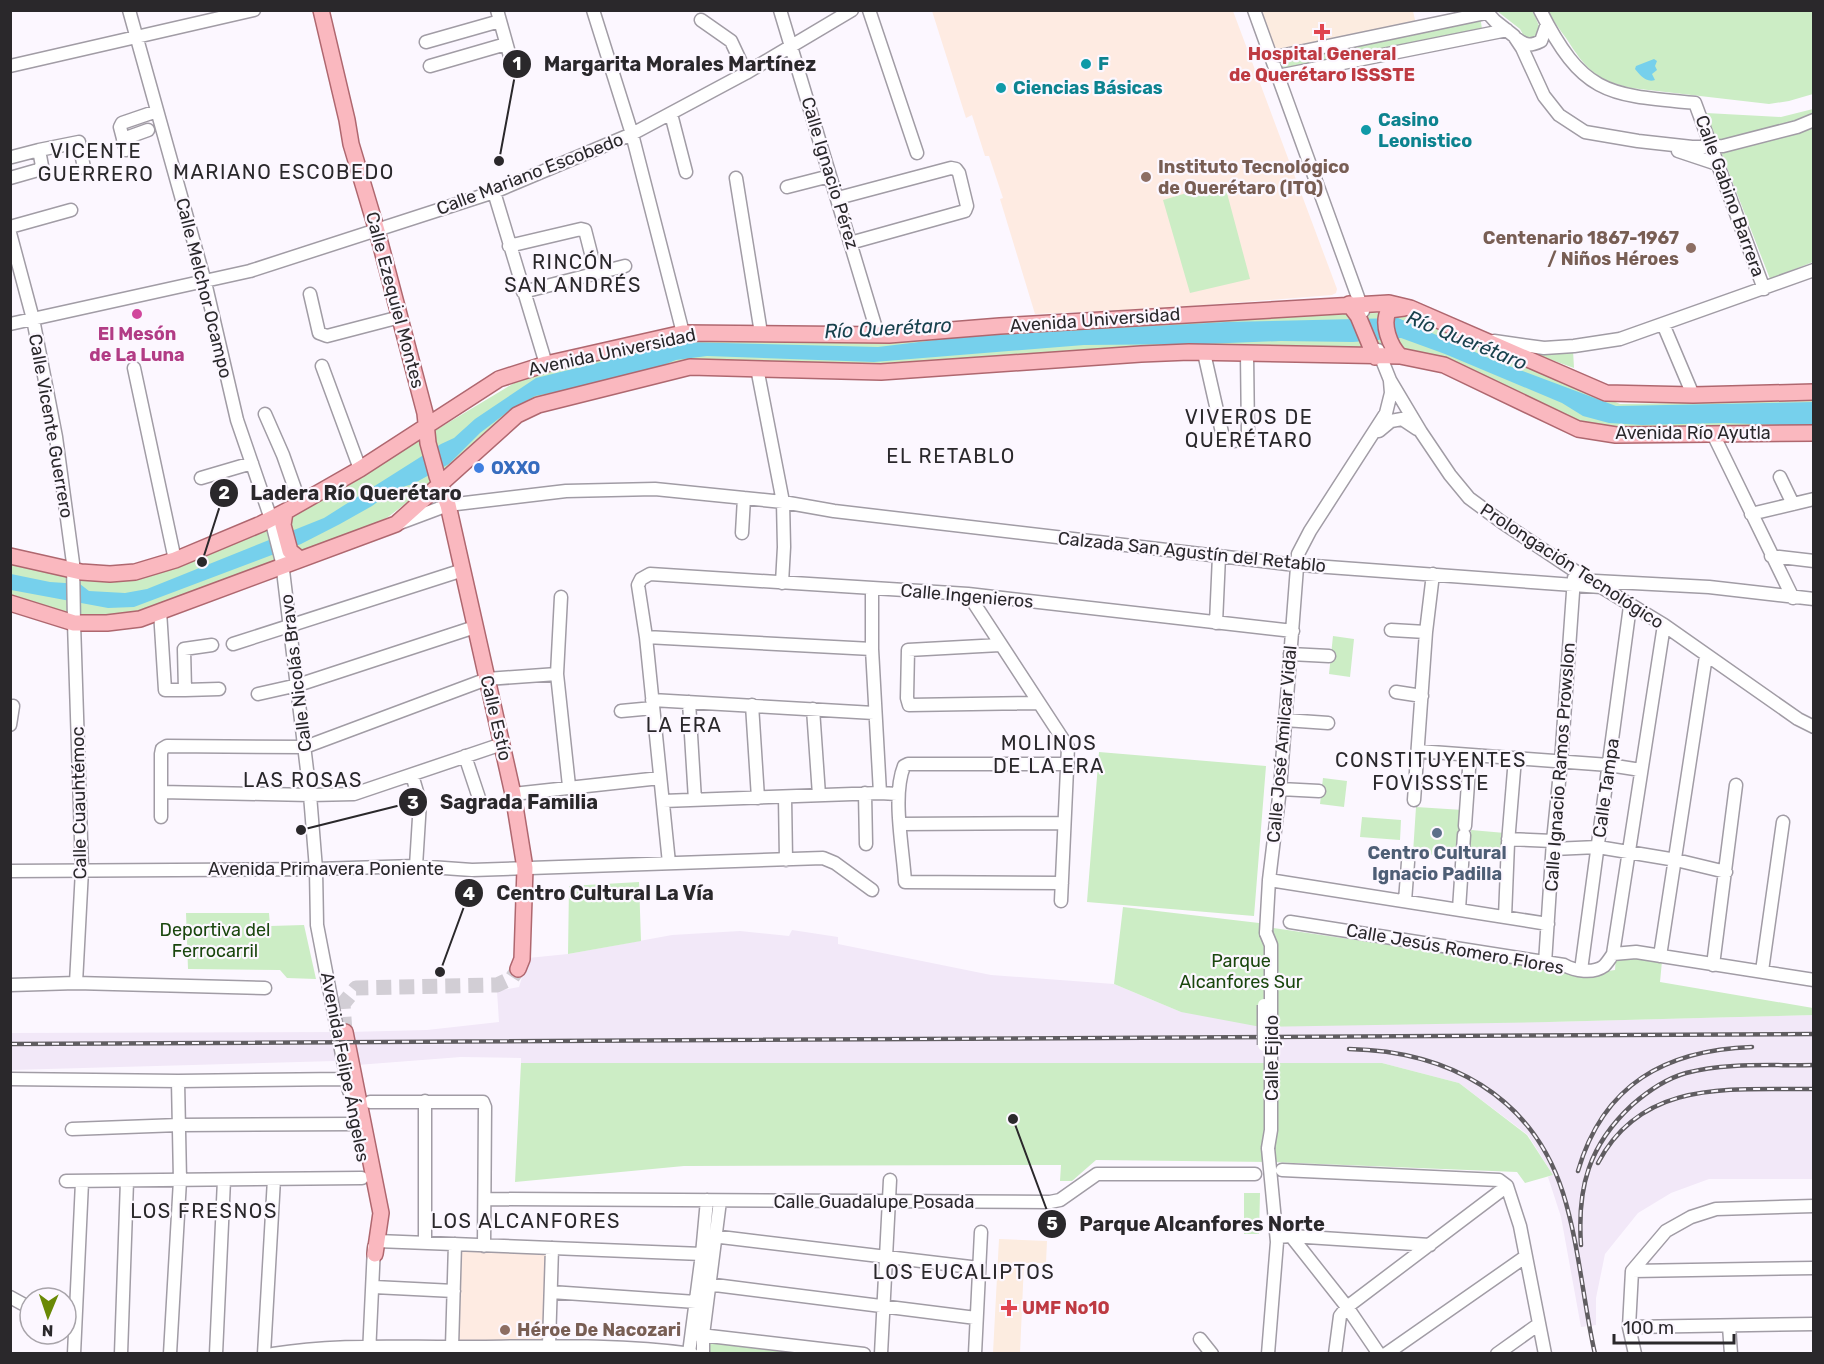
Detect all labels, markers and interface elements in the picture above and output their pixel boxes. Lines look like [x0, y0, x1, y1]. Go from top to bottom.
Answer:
marker: Hospital General de Querétaro ISSSTE [1313, 23, 1331, 41]
place label: Hospital General de Querétaro ISSSTE [1229, 43, 1415, 86]
callout: Margarita Morales Martínez [502, 45, 828, 83]
text: Margarita Morales Martínez [544, 52, 816, 76]
text: 1 [513, 53, 521, 75]
place label: F [1098, 53, 1109, 75]
marker: F [1079, 57, 1093, 71]
place label: Ciencias Básicas [1013, 77, 1163, 99]
marker: Ciencias Básicas [994, 81, 1008, 95]
street label: Calle Ignacio Pérez [796, 94, 864, 252]
place label: Casino Leonistico [1378, 109, 1472, 152]
street label: Calle Gabino Barrera [1691, 112, 1769, 280]
marker: Casino Leonistico [1359, 123, 1373, 137]
street label: Calle Mariano Escobedo [433, 128, 627, 220]
district label: VICENTE GUERRERO [38, 139, 154, 186]
place label: Instituto Tecnológico de Querétaro (ITQ) [1158, 156, 1350, 199]
district label: MARIANO ESCOBEDO [173, 160, 395, 184]
marker: Instituto Tecnológico de Querétaro (ITQ) [1139, 170, 1153, 184]
street label: Calle Melchor Ocampo [171, 196, 237, 380]
street label: Calle Ezequiel Montes [361, 209, 429, 391]
place label: Centenario 1867-1967 / Niños Héroes [1483, 227, 1679, 270]
marker: Centenario 1867-1967 / Niños Héroes [1684, 241, 1698, 255]
district label: RINCÓN SAN ANDRÉS [504, 250, 642, 297]
street label: Avenida Universidad [1009, 303, 1181, 337]
water label: Río Querétaro [1403, 305, 1531, 375]
marker: El Mesón de La Luna [130, 307, 144, 321]
water label: Río Querétaro [823, 313, 953, 343]
place label: El Mesón de La Luna [89, 323, 185, 366]
street label: Avenida Universidad [526, 323, 698, 381]
street label: Calle Vicente Guerrero [24, 332, 78, 520]
district label: VIVEROS DE QUERÉTARO [1185, 405, 1313, 452]
street label: Avenida Río Ayutla [1615, 422, 1771, 444]
district label: EL RETABLO [886, 444, 1016, 468]
place label: OXXO [491, 457, 540, 479]
marker: OXXO [472, 461, 486, 475]
callout: Ladera Río Querétaro [209, 474, 474, 512]
text: Ladera Río Querétaro [250, 481, 462, 505]
text: 2 [218, 482, 230, 504]
street label: Prolongación Tecnológico [1476, 498, 1668, 634]
street label: Calzada San Agustín del Retablo [1057, 527, 1327, 577]
street label: Calle Ingenieros [900, 579, 1034, 613]
street label: Calle Nicolás Bravo [275, 593, 317, 753]
street label: Calle Ignacio Ramos Prowslon [1540, 642, 1580, 892]
street label: Calle José Amilcar Vidal [1262, 644, 1302, 844]
street label: Calle Estío [476, 673, 516, 763]
district label: LA ERA [646, 713, 722, 737]
street label: Calle Cuauhtémoc [67, 726, 91, 880]
district label: MOLINOS DE LA ERA [993, 731, 1105, 778]
street label: Calle Tampa [1588, 737, 1624, 839]
district label: CONSTITUYENTES FOVISSSTE [1335, 748, 1527, 795]
district label: LAS ROSAS [243, 768, 363, 792]
callout: Sagrada Familia [398, 783, 610, 821]
text: Sagrada Familia [440, 790, 598, 814]
text: 3 [407, 792, 419, 814]
marker: Centro Cultural Ignacio Padilla [1430, 826, 1444, 840]
place label: Centro Cultural Ignacio Padilla [1367, 842, 1507, 885]
street label: Avenida Primavera Poniente [208, 858, 444, 880]
callout: Centro Cultural La Vía [454, 874, 726, 912]
text: Centro Cultural La Vía [496, 881, 714, 905]
text: 4 [463, 883, 475, 905]
park label: Deportiva del Ferrocarril [160, 919, 270, 962]
street label: Calle Jesús Romero Flores [1344, 919, 1566, 979]
park label: Parque Alcanfores Sur [1179, 950, 1303, 993]
street label: Avenida Felipe Ángeles [316, 970, 374, 1164]
street label: Calle Ejido [1261, 1015, 1283, 1101]
street label: Calle Guadalupe Posada [774, 1191, 974, 1213]
district label: LOS FRESNOS [130, 1199, 278, 1223]
callout: Parque Alcanfores Norte [1037, 1205, 1337, 1243]
district label: LOS ALCANFORES [431, 1209, 621, 1233]
text: Parque Alcanfores Norte [1079, 1212, 1325, 1236]
text: 5 [1046, 1213, 1058, 1235]
district label: LOS EUCALIPTOS [873, 1260, 1055, 1284]
north arrow [18, 1286, 78, 1346]
place label: UMF No10 [1022, 1297, 1110, 1319]
marker: UMF No10 [1000, 1299, 1018, 1317]
scale bar [1614, 1307, 1734, 1345]
text: 100 m [1623, 1317, 1674, 1339]
place label: Héroe De Nacozari [517, 1319, 681, 1341]
text: N [41, 1321, 54, 1340]
marker: Héroe De Nacozari [498, 1323, 512, 1337]

